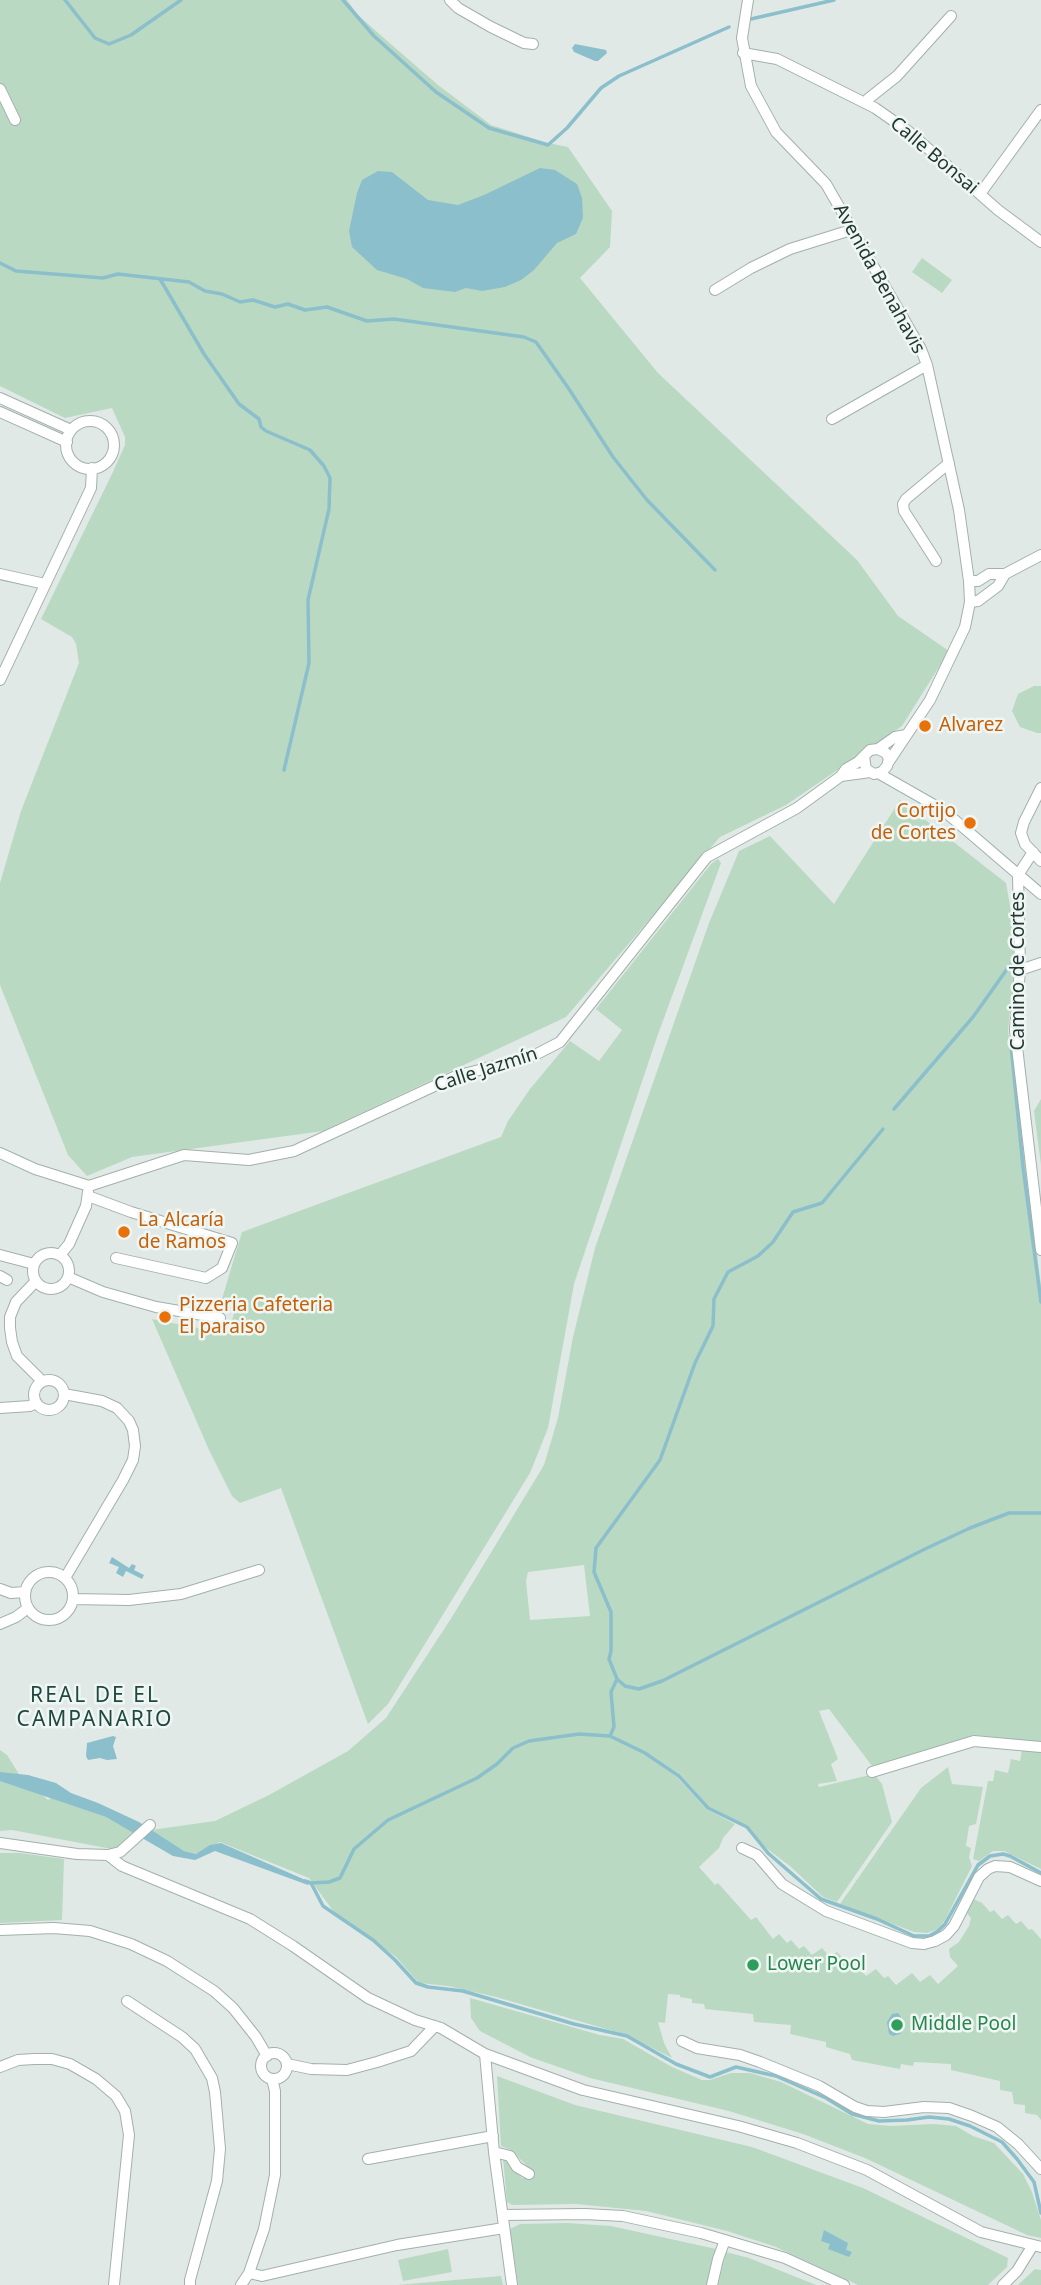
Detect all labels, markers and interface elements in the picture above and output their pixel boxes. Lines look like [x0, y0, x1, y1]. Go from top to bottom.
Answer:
street label: Calle Bonsai [885, 112, 983, 200]
street label: Avenida Benahavis [828, 200, 930, 358]
place label: Alvarez [939, 715, 1003, 737]
marker: Alvarez [917, 718, 933, 734]
place label: Cortijo de Cortes [871, 801, 956, 845]
marker: Cortijo de Cortes [962, 815, 978, 831]
street label: Camino de Cortes [1008, 892, 1030, 1050]
street label: Calle Jazmín [431, 1043, 541, 1097]
place label: La Alcaría de Ramos [138, 1210, 226, 1254]
marker: La Alcaría de Ramos [116, 1224, 132, 1240]
place label: Pizzeria Cafeteria El paraiso [179, 1295, 333, 1339]
marker: Pizzeria Cafeteria El paraiso [157, 1309, 173, 1325]
district label: REAL DE EL CAMPANARIO [18, 1683, 172, 1733]
place label: Lower Pool [767, 1954, 866, 1976]
marker: Lower Pool [745, 1957, 761, 1973]
place label: Middle Pool [911, 2014, 1016, 2036]
marker: Middle Pool [889, 2017, 905, 2033]

